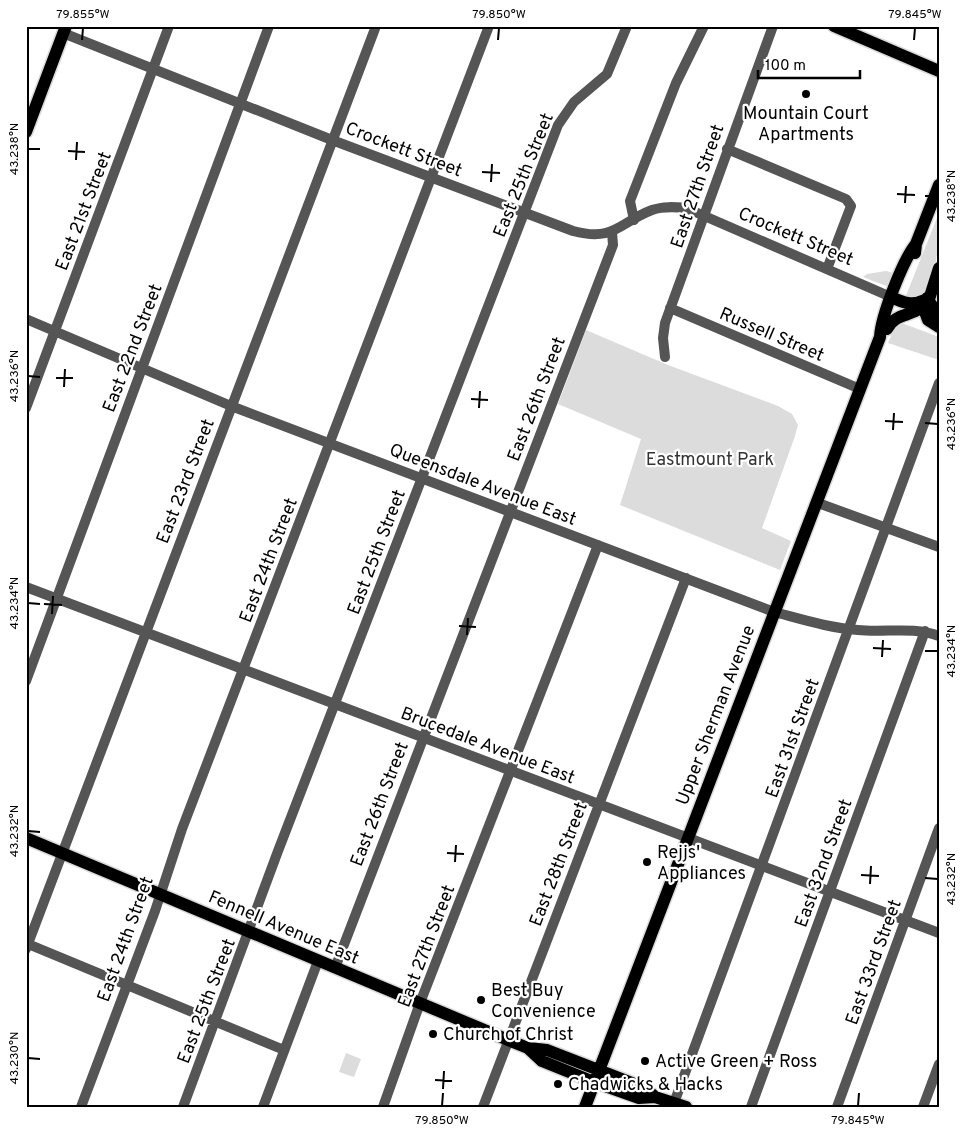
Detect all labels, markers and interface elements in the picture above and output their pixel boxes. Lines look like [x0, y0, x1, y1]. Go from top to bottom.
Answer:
text: 79.855°W [56, 7, 110, 23]
text: 79.850°W [472, 7, 526, 23]
text: 79.845°W [888, 7, 942, 23]
scale bar [758, 48, 860, 80]
text: 100 m [765, 57, 806, 76]
marker: Mountain Court Apartments [800, 88, 812, 100]
place label: Mountain Court Apartments [743, 103, 869, 147]
street label: East 25th Street [489, 110, 560, 241]
street label: Crockett Street [342, 118, 465, 183]
street label: East 27th Street [666, 122, 730, 251]
text: 43.238°N [7, 123, 23, 175]
street label: East 21st Street [51, 149, 118, 274]
text: 43.238°N [944, 170, 960, 222]
street label: Crockett Street [734, 203, 857, 272]
street label: East 22nd Street [98, 281, 168, 416]
street label: Russell Street [716, 303, 827, 368]
street label: East 26th Street [503, 334, 572, 465]
text: 43.236°N [7, 350, 23, 402]
text: 43.236°N [944, 398, 960, 450]
street label: East 23rd Street [152, 416, 221, 547]
street label: Queensdale Avenue East [386, 439, 579, 532]
park label: Eastmount Park [646, 449, 774, 472]
street label: East 25th Street [343, 487, 412, 618]
street label: East 24th Street [235, 495, 304, 626]
text: 43.234°N [7, 577, 23, 629]
street label: Upper Sherman Avenue [671, 622, 761, 809]
text: 43.234°N [944, 625, 960, 677]
street label: East 31st Street [761, 676, 826, 801]
street label: Brucedale Avenue East [397, 703, 578, 790]
street label: East 26th Street [346, 739, 415, 870]
street label: East 32nd Street [790, 796, 858, 931]
street label: East 28th Street [525, 799, 594, 930]
text: 43.232°N [7, 805, 23, 857]
place label: Rejjs' Appliances [657, 842, 746, 886]
text: 43.232°N [944, 853, 960, 905]
marker: Rejjs' Appliances [641, 856, 653, 868]
street label: East 24th Street [93, 874, 160, 1005]
street label: East 27th Street [393, 882, 461, 1011]
street label: Fennell Avenue East [205, 886, 362, 971]
street label: East 33rd Street [841, 897, 908, 1028]
street label: East 25th Street [173, 936, 242, 1067]
place label: Best Buy Convenience [491, 980, 596, 1024]
marker: Best Buy Convenience [475, 994, 487, 1006]
place label: Church of Christ [443, 1024, 574, 1047]
marker: Church of Christ [427, 1028, 439, 1040]
text: 43.230°N [7, 1032, 23, 1084]
place label: Active Green + Ross [655, 1051, 817, 1074]
marker: Active Green + Ross [639, 1055, 651, 1067]
place label: Chadwicks & Hacks [568, 1074, 723, 1097]
marker: Chadwicks & Hacks [552, 1078, 564, 1090]
text: 79.850°W [415, 1113, 469, 1129]
text: 79.845°W [831, 1113, 885, 1129]

